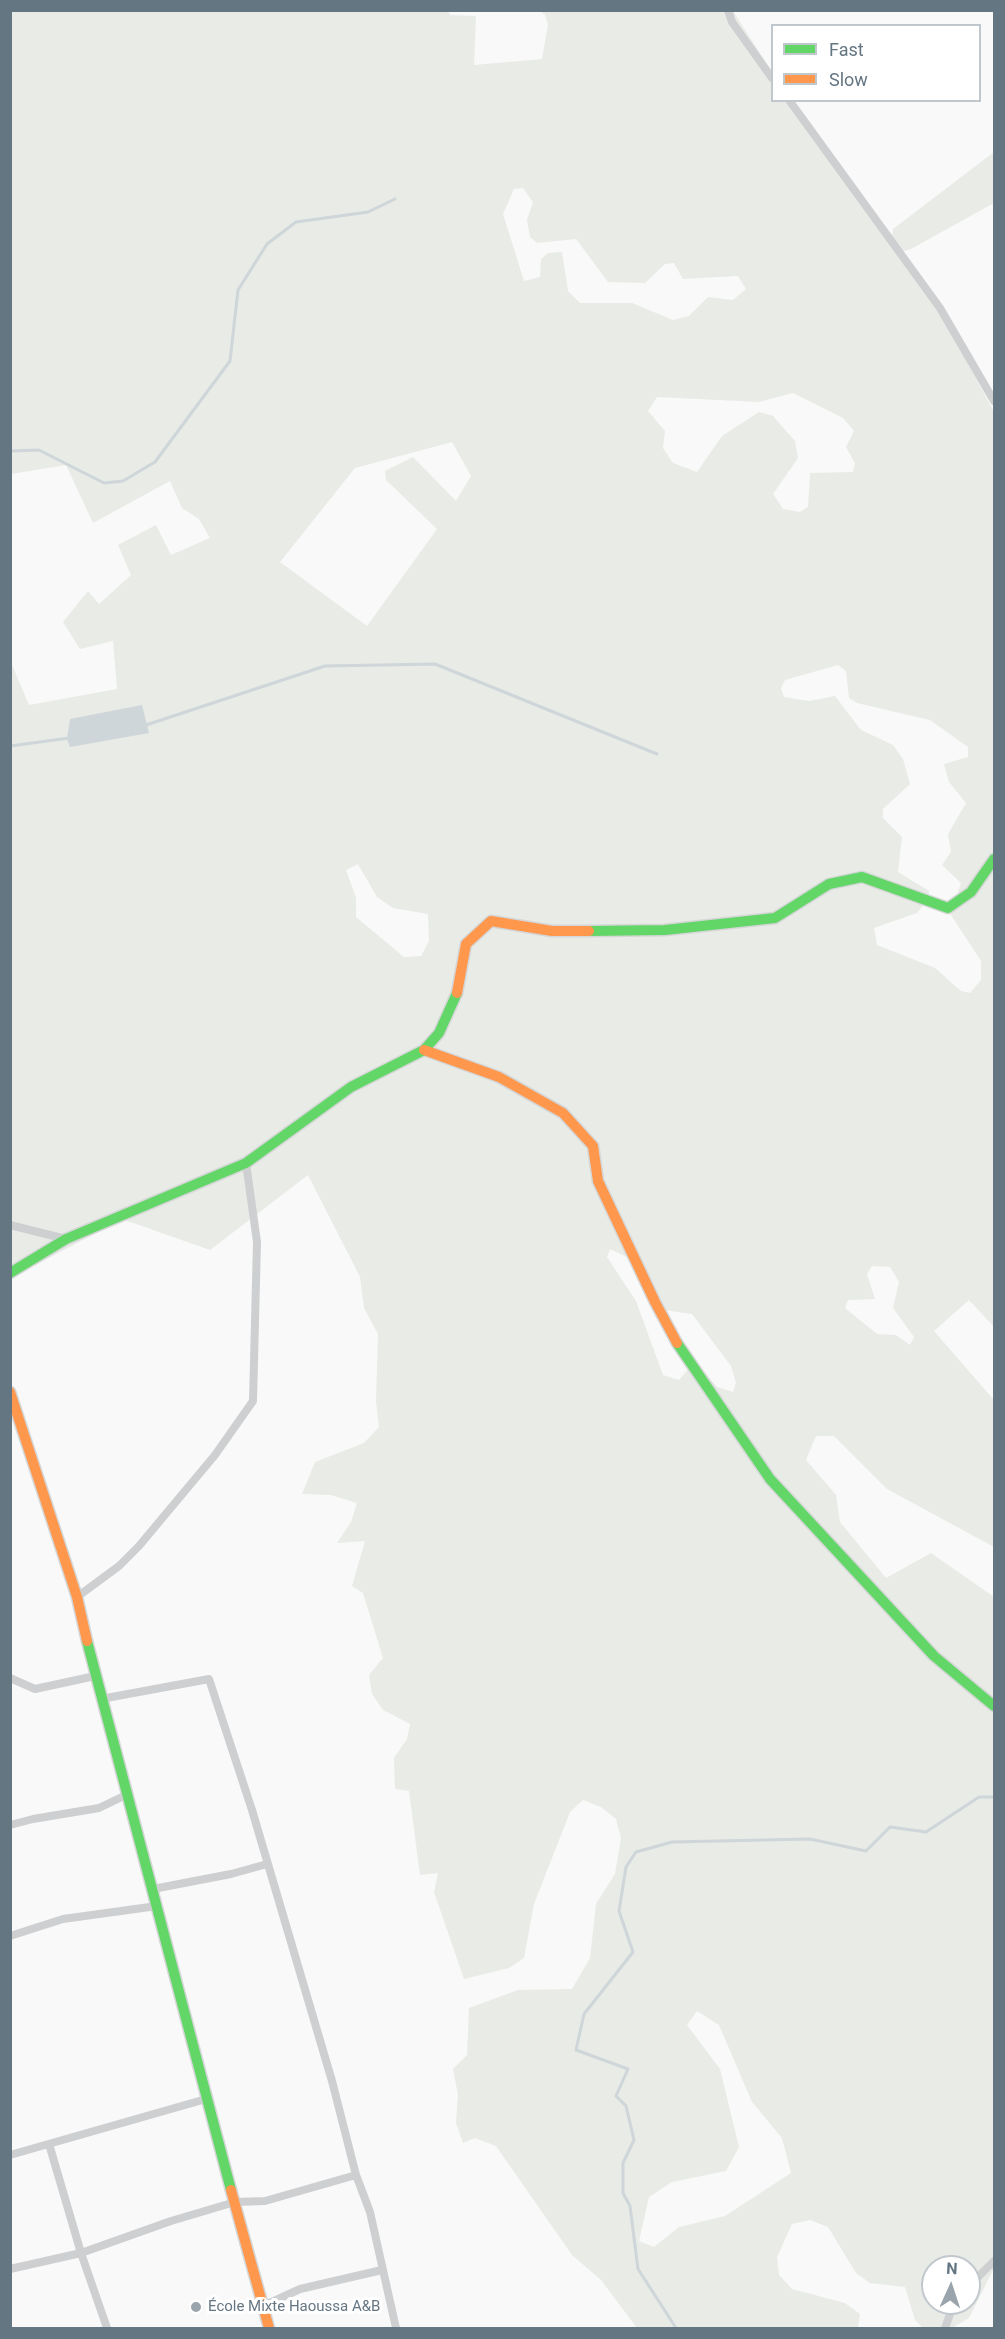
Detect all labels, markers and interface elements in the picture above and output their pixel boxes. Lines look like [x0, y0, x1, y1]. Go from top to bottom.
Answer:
legend [771, 24, 981, 102]
text: Fast [829, 39, 864, 60]
text: Slow [829, 69, 868, 90]
north arrow [921, 2255, 981, 2315]
text: N [946, 2259, 958, 2278]
place label: École Mixte Haoussa A&B [208, 2298, 380, 2316]
marker: École Mixte Haoussa A&B [189, 2300, 203, 2314]

